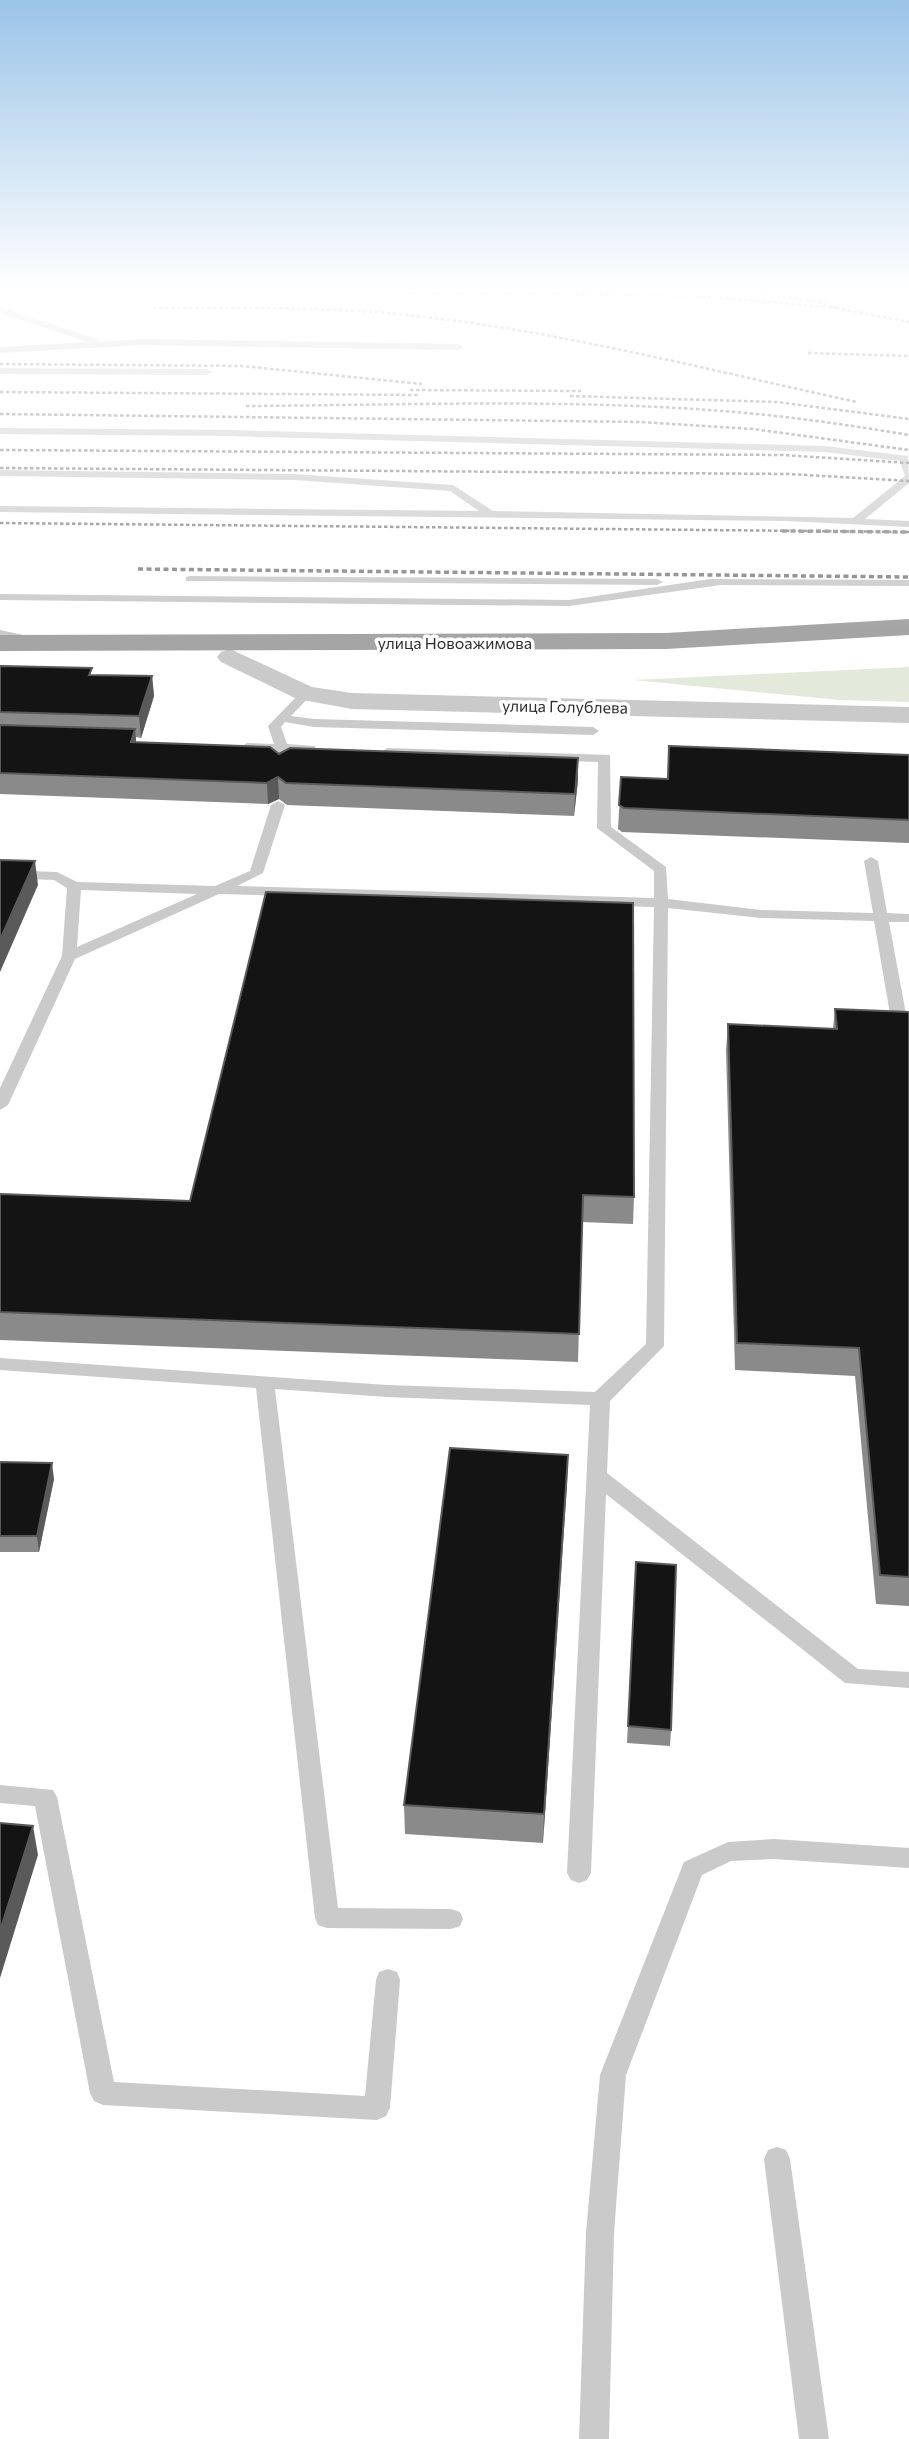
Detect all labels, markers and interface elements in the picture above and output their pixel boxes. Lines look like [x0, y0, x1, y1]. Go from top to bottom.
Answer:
street label: улица Новоажимова [378, 633, 532, 652]
street label: улица Голублева [502, 695, 628, 717]

